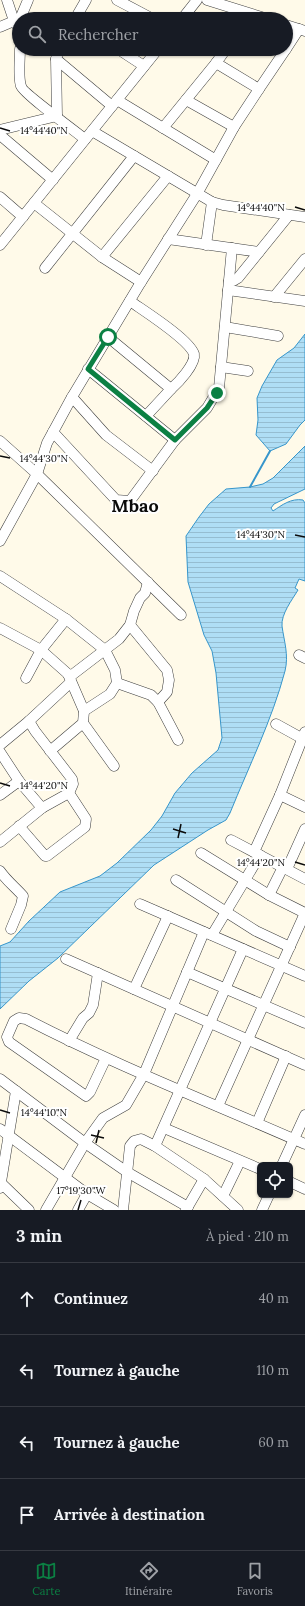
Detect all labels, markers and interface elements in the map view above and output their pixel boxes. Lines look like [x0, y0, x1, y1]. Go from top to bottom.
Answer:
search box [12, 12, 293, 56]
icon: search [26, 23, 48, 45]
text: Rechercher [58, 25, 138, 44]
text: 14°44'40"N [20, 124, 68, 137]
text: 14°44'40"N [237, 201, 285, 214]
route start [99, 328, 117, 346]
route end [208, 384, 226, 402]
text: 14°44'30"N [20, 452, 69, 465]
district label: Mbao [111, 494, 159, 517]
text: 14°44'30"N [237, 528, 286, 541]
text: 14°44'20"N [20, 779, 68, 792]
text: 14°44'20"N [237, 856, 285, 869]
text: 14°44'10"N [21, 1106, 68, 1119]
map controls [257, 1162, 293, 1198]
button: locate [257, 1162, 293, 1198]
text: 17°19'30"W [57, 1184, 107, 1197]
text: 3 min [16, 1225, 62, 1247]
text: À pied · 210 m [206, 1228, 289, 1245]
icon: ahead [16, 1288, 38, 1310]
text: Continuez [54, 1289, 128, 1308]
text: 40 m [259, 1290, 289, 1307]
icon: left [16, 1360, 38, 1382]
text: Tournez à gauche [54, 1361, 180, 1380]
text: 110 m [256, 1362, 289, 1379]
icon: left [16, 1432, 38, 1454]
text: Tournez à gauche [54, 1433, 180, 1452]
text: 60 m [258, 1434, 289, 1451]
icon: arrive [16, 1504, 38, 1526]
text: Arrivée à destination [54, 1505, 205, 1524]
tab: Carte [32, 1560, 61, 1598]
tab: Itinéraire [125, 1560, 173, 1598]
tab: Favoris [237, 1560, 273, 1598]

